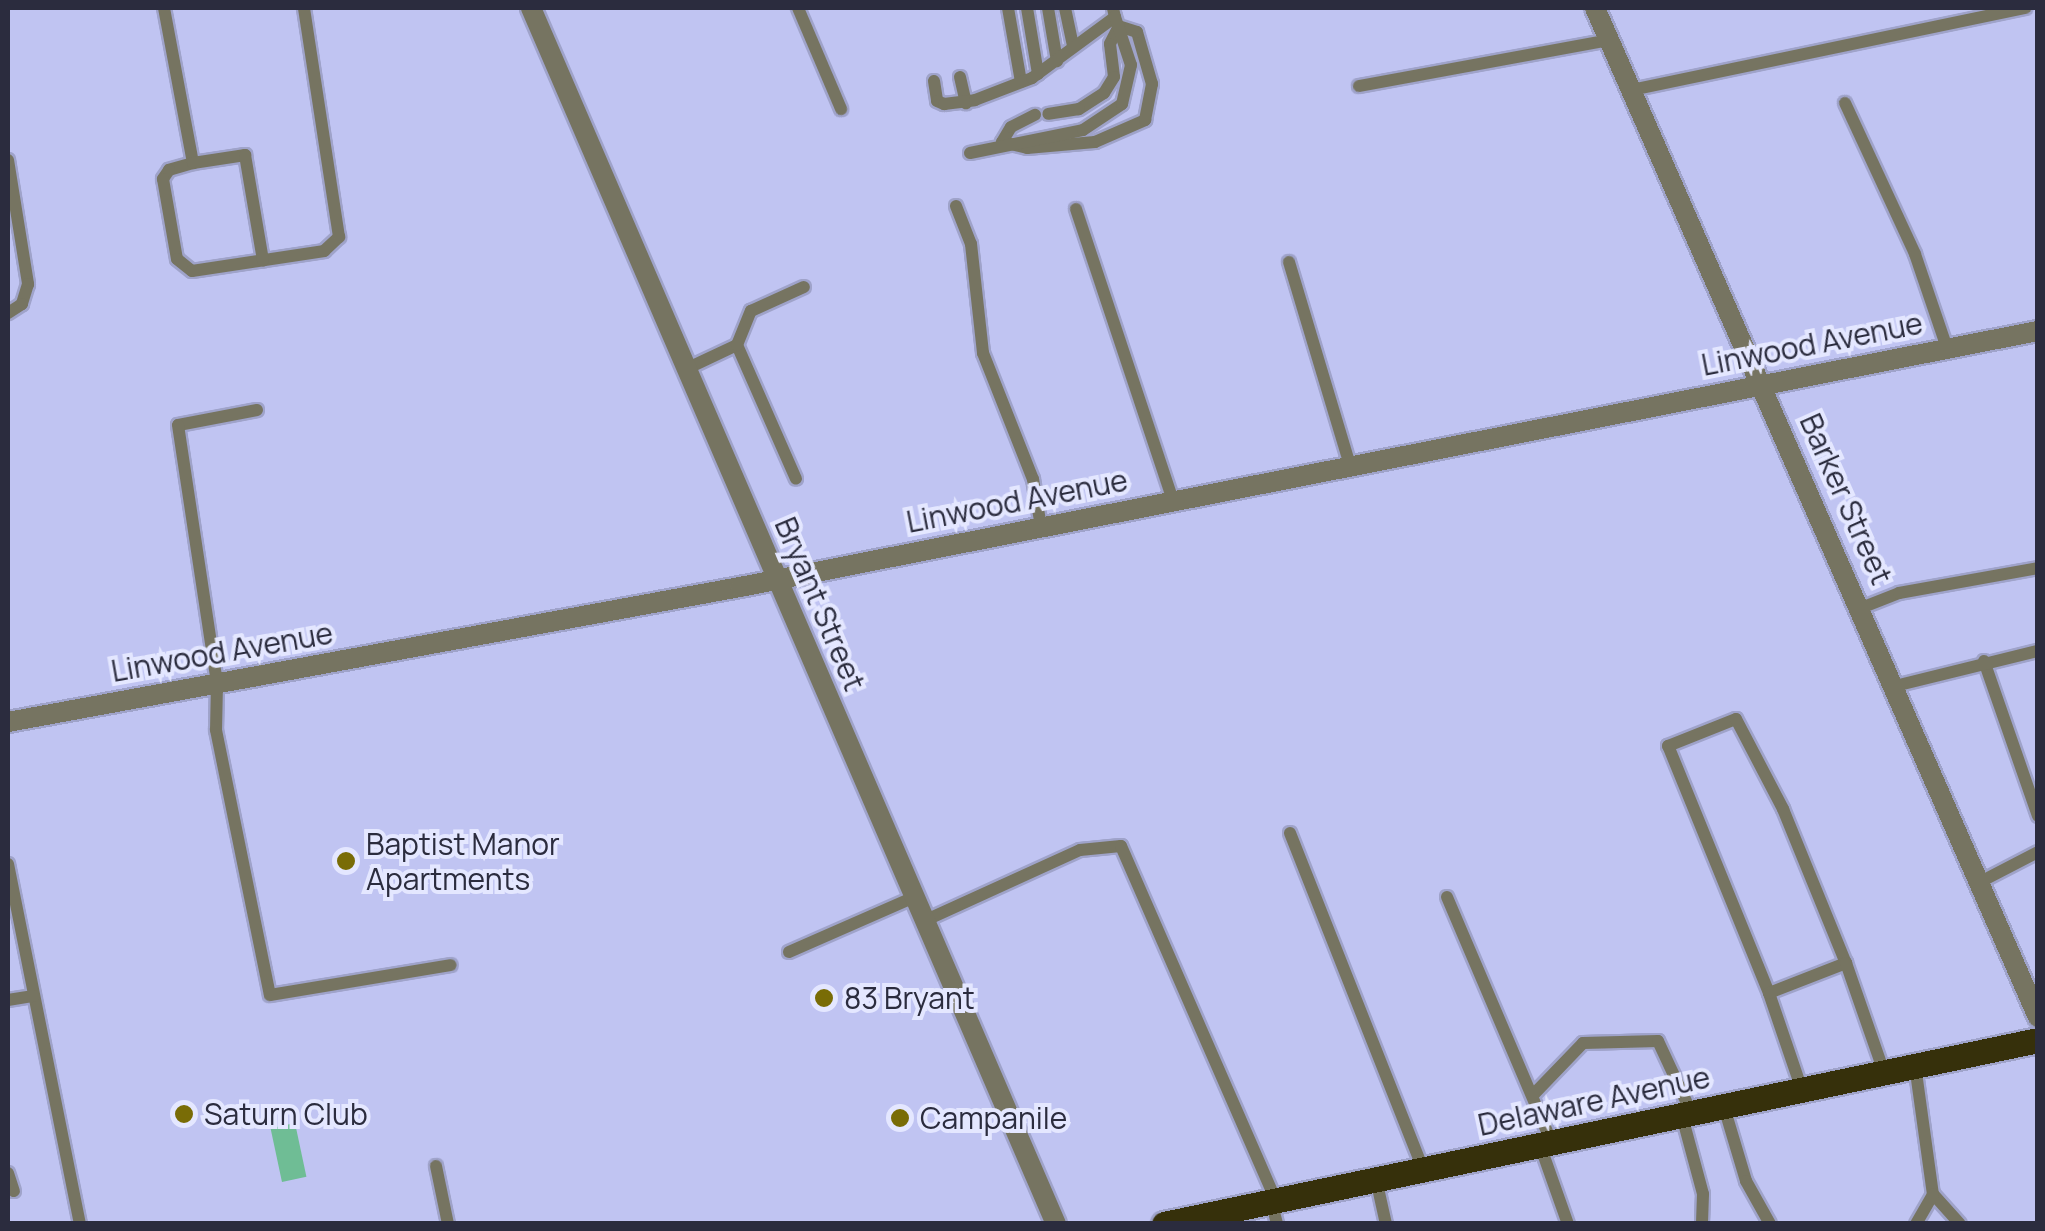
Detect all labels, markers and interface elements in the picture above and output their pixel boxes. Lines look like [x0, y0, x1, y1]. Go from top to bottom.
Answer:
street label: Linwood Avenue [1698, 305, 1926, 383]
street label: Barker Street [1792, 408, 1900, 590]
street label: Linwood Avenue [903, 462, 1131, 540]
street label: Bryant Street [767, 512, 873, 696]
street label: Linwood Avenue [108, 615, 336, 689]
place label: Baptist Manor Apartments [366, 826, 560, 896]
marker: Baptist Manor Apartments [335, 850, 357, 872]
place label: 83 Bryant [844, 980, 975, 1016]
marker: 83 Bryant [813, 987, 835, 1009]
street label: Delaware Avenue [1475, 1059, 1713, 1143]
place label: Saturn Club [204, 1096, 368, 1132]
place label: Campanile [920, 1100, 1067, 1136]
marker: Saturn Club [173, 1103, 195, 1125]
marker: Campanile [889, 1107, 911, 1129]

